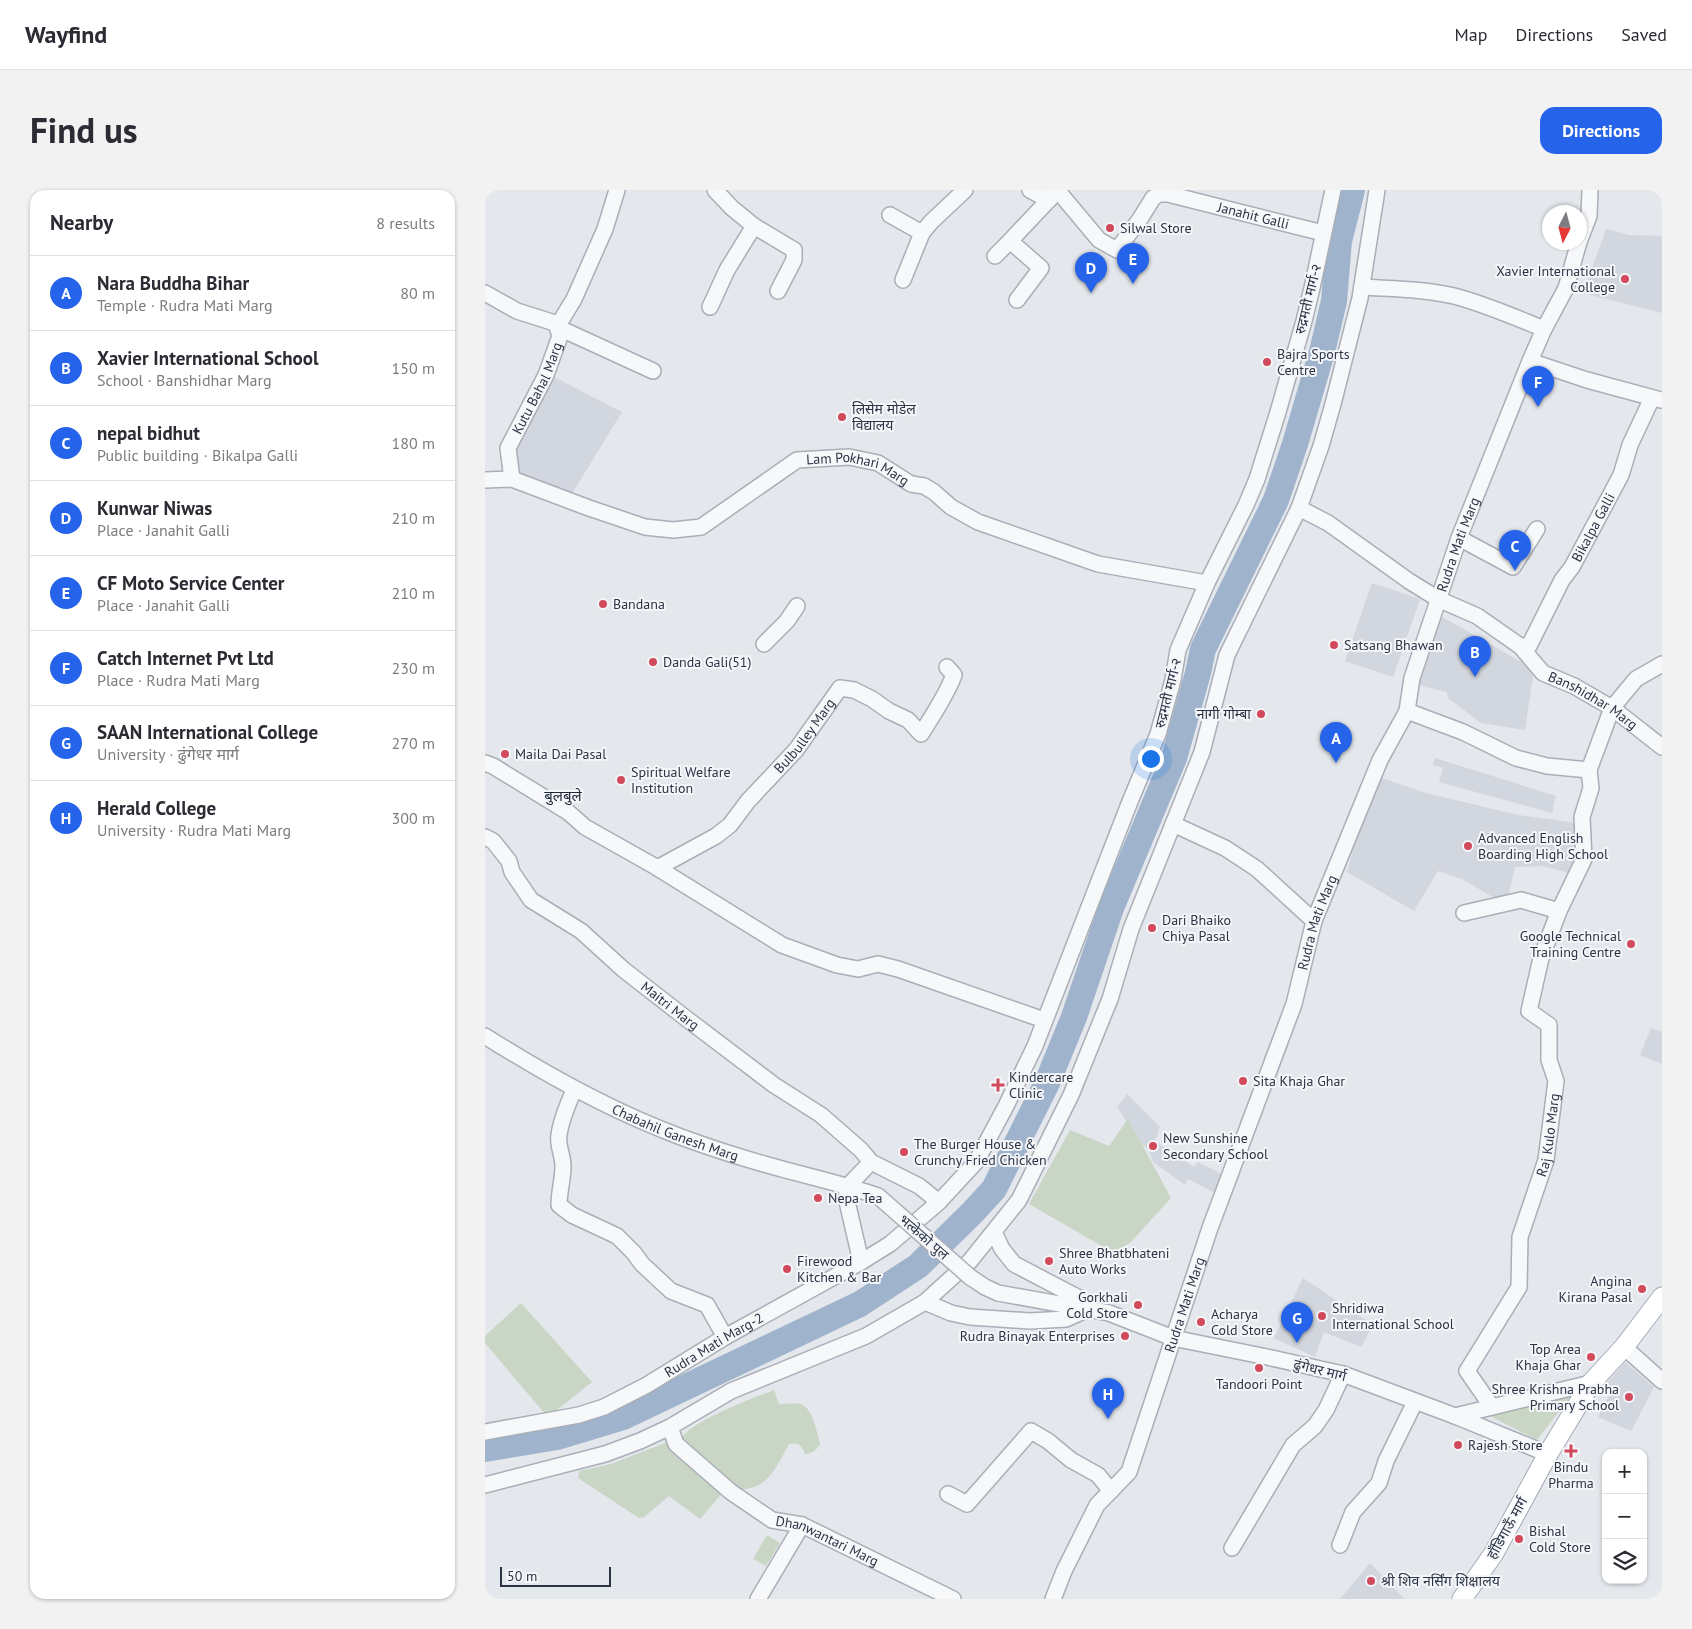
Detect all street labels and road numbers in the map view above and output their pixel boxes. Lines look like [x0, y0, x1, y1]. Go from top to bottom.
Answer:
street label: Janahit Galli [1215, 198, 1291, 233]
street label: रुद्रमती मार्ग-२ [1291, 262, 1325, 336]
street label: Kutu Bahal Marg [508, 340, 566, 437]
street label: Lam Pokhari Marg [806, 448, 913, 490]
street label: Bikalpa Galli [1567, 490, 1619, 565]
street label: Rudra Mati Marg [1433, 495, 1483, 594]
street label: रुद्रमती मार्ग-२ [1151, 656, 1185, 730]
street label: Banshidhar Marg [1546, 667, 1641, 734]
street label: Bulbulley Marg [770, 695, 839, 777]
street label: Rudra Mati Marg [1293, 872, 1341, 972]
street label: Maitri Marg [637, 978, 703, 1034]
street label: Raj Kulo Marg [1532, 1092, 1563, 1179]
street label: Chabahil Ganesh Marg [609, 1100, 741, 1165]
street label: भत्केको पुल [895, 1211, 953, 1265]
street label: Rudra Mati Marg [1160, 1255, 1209, 1355]
street label: Rudra Mati Marg-2 [661, 1309, 766, 1381]
street label: ढुंगेधर मार्ग [1291, 1355, 1349, 1386]
street label: हाँडिगाऊँ मार्ग [1483, 1493, 1532, 1562]
street label: Dhanwantari Marg [774, 1512, 882, 1570]

